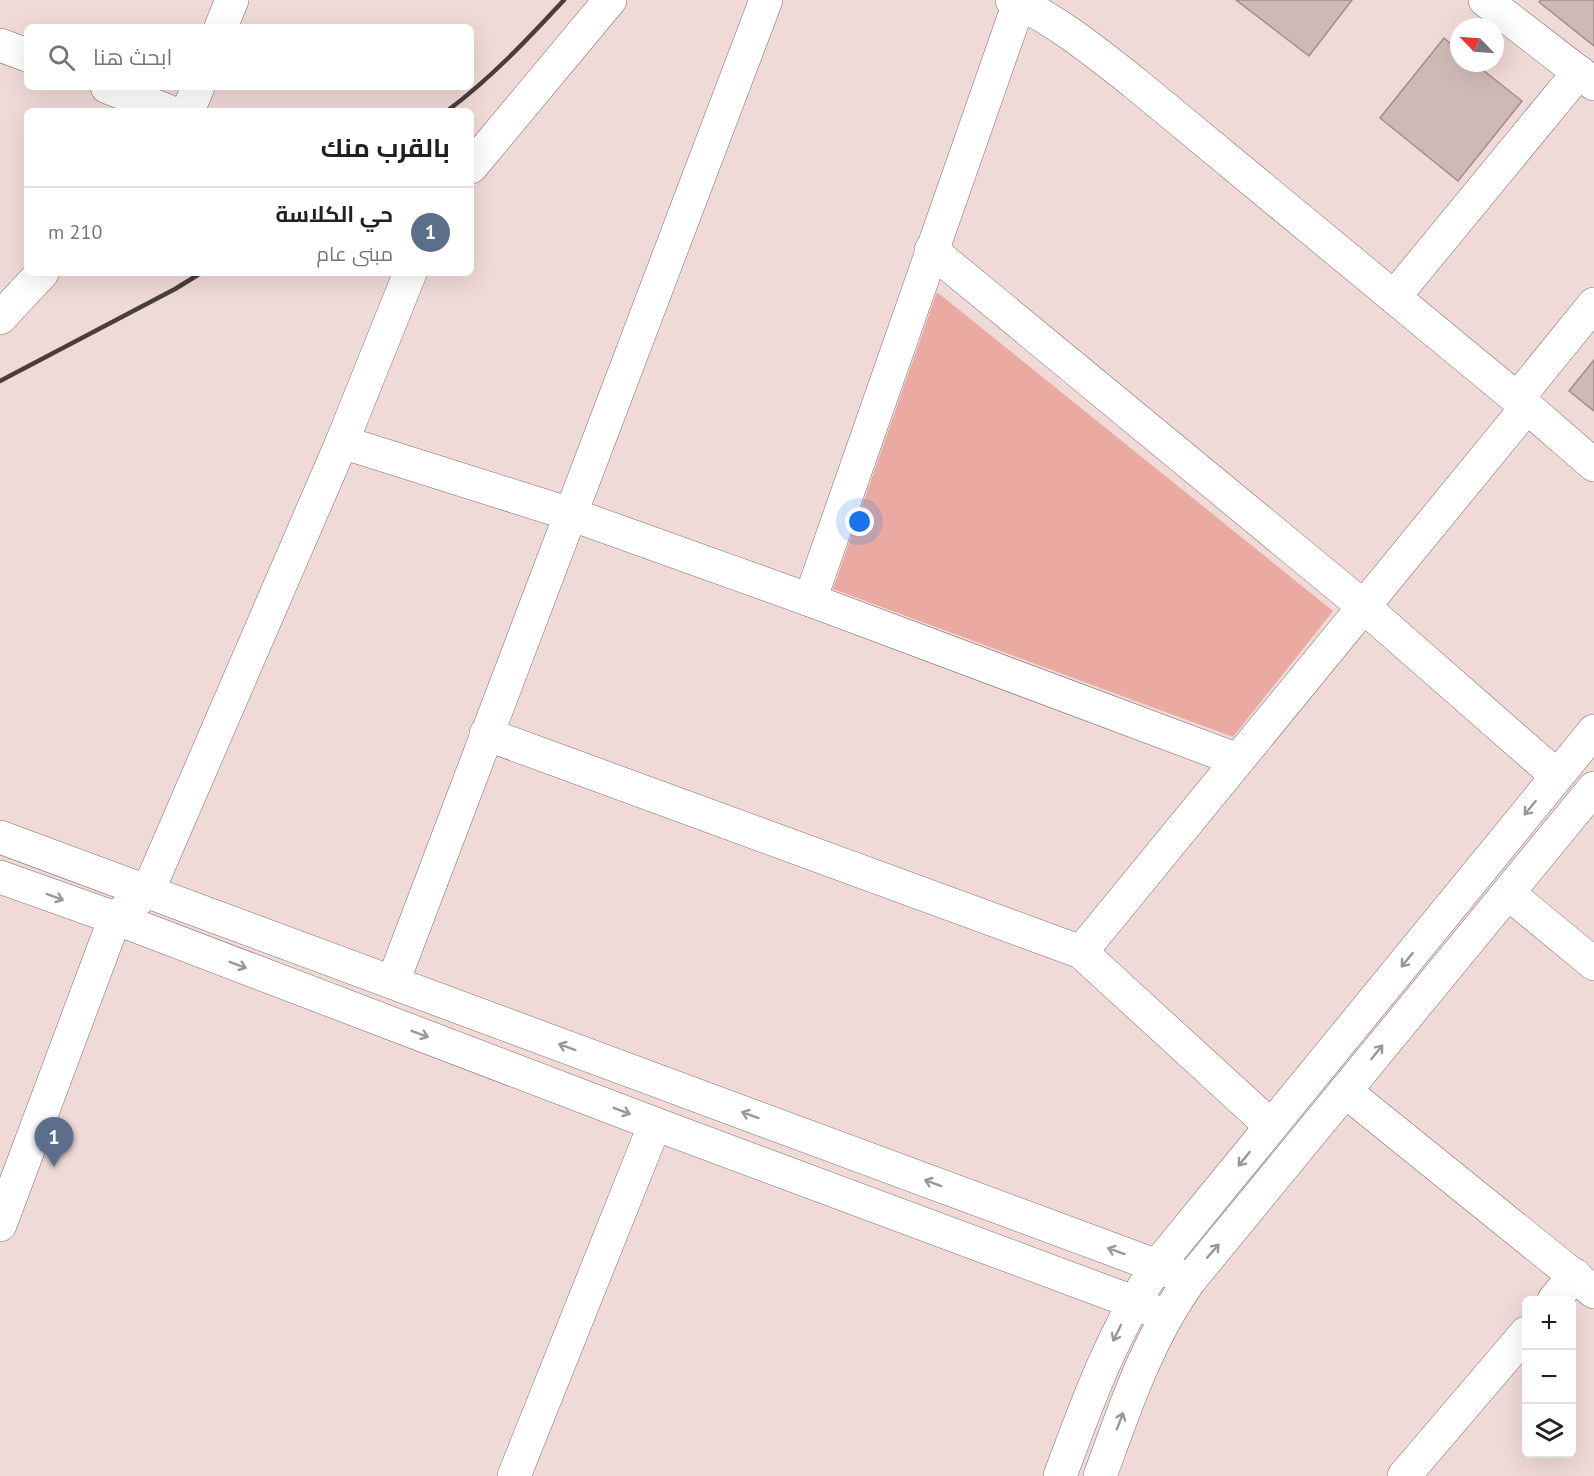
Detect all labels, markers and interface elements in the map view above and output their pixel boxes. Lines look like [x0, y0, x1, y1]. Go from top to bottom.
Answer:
north arrow [1450, 18, 1504, 72]
search box [24, 24, 474, 90]
icon: search [45, 41, 78, 74]
text: ابحث هنا [93, 43, 172, 71]
text: بالقرب منك [321, 131, 450, 164]
text: حي الكلاسة [275, 200, 393, 228]
text: 210 m [48, 219, 102, 245]
text: 1 [425, 219, 436, 245]
text: مبنى عام [316, 241, 393, 267]
your location [845, 507, 874, 536]
one-way arrow [1524, 800, 1537, 816]
one-way arrow [45, 892, 64, 903]
one-way arrow [1401, 951, 1414, 967]
one-way arrow [228, 960, 247, 971]
one-way arrow [410, 1030, 429, 1041]
one-way arrow [559, 1040, 577, 1051]
one-way arrow [1370, 1045, 1384, 1060]
one-way arrow [612, 1106, 631, 1117]
one-way arrow [741, 1108, 760, 1119]
pin: 1 [34, 1118, 74, 1167]
one-way arrow [1238, 1151, 1251, 1167]
one-way arrow [924, 1176, 943, 1187]
one-way arrow [1107, 1244, 1126, 1255]
one-way arrow [1206, 1244, 1220, 1259]
map controls [1522, 1296, 1576, 1458]
button: + [1522, 1296, 1576, 1350]
one-way arrow [1111, 1324, 1123, 1342]
button: − [1522, 1350, 1576, 1404]
button: layers [1522, 1404, 1576, 1458]
one-way arrow [1116, 1412, 1127, 1431]

